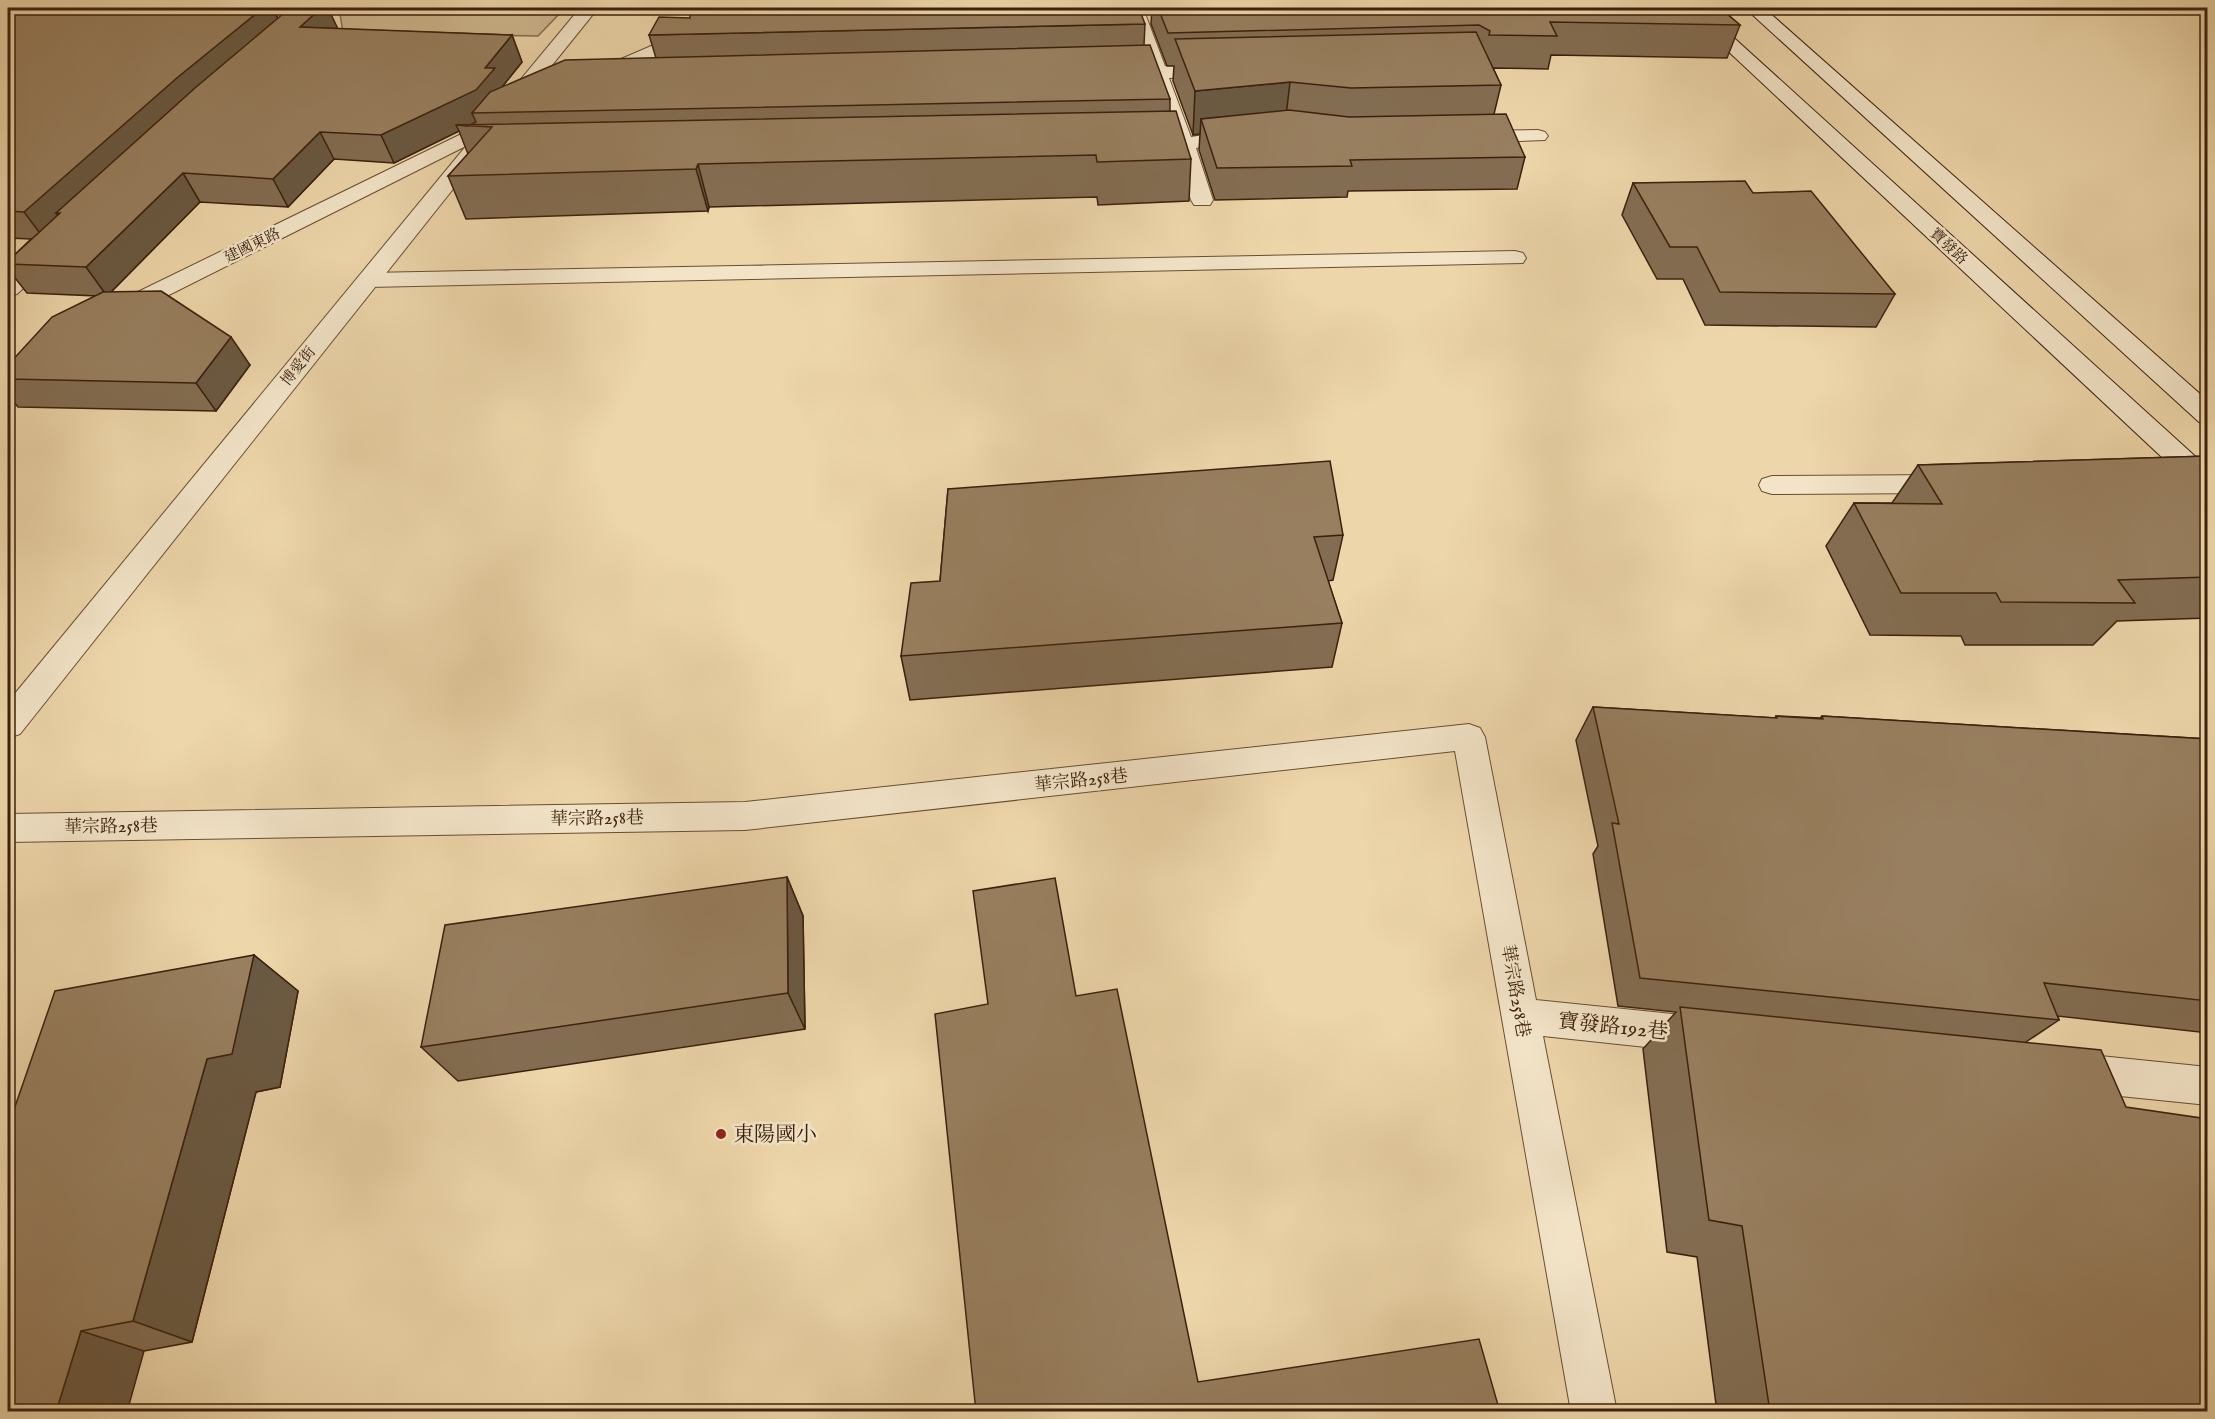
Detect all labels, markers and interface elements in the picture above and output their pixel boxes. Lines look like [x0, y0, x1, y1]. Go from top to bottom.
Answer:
street label: 建國東路 [221, 224, 283, 267]
street label: 寶發路 [1926, 224, 1972, 269]
street label: 博愛街 [277, 343, 320, 390]
street label: 華宗路258巷 [1033, 765, 1129, 798]
street label: 華宗路258巷 [550, 807, 644, 832]
street label: 華宗路258巷 [64, 815, 158, 840]
street label: 華宗路258巷 [1495, 943, 1534, 1040]
street label: 寶發路192巷 [1556, 1008, 1669, 1047]
place label: 東陽國小 [733, 1122, 817, 1149]
marker: 東陽國小 [714, 1127, 728, 1141]

